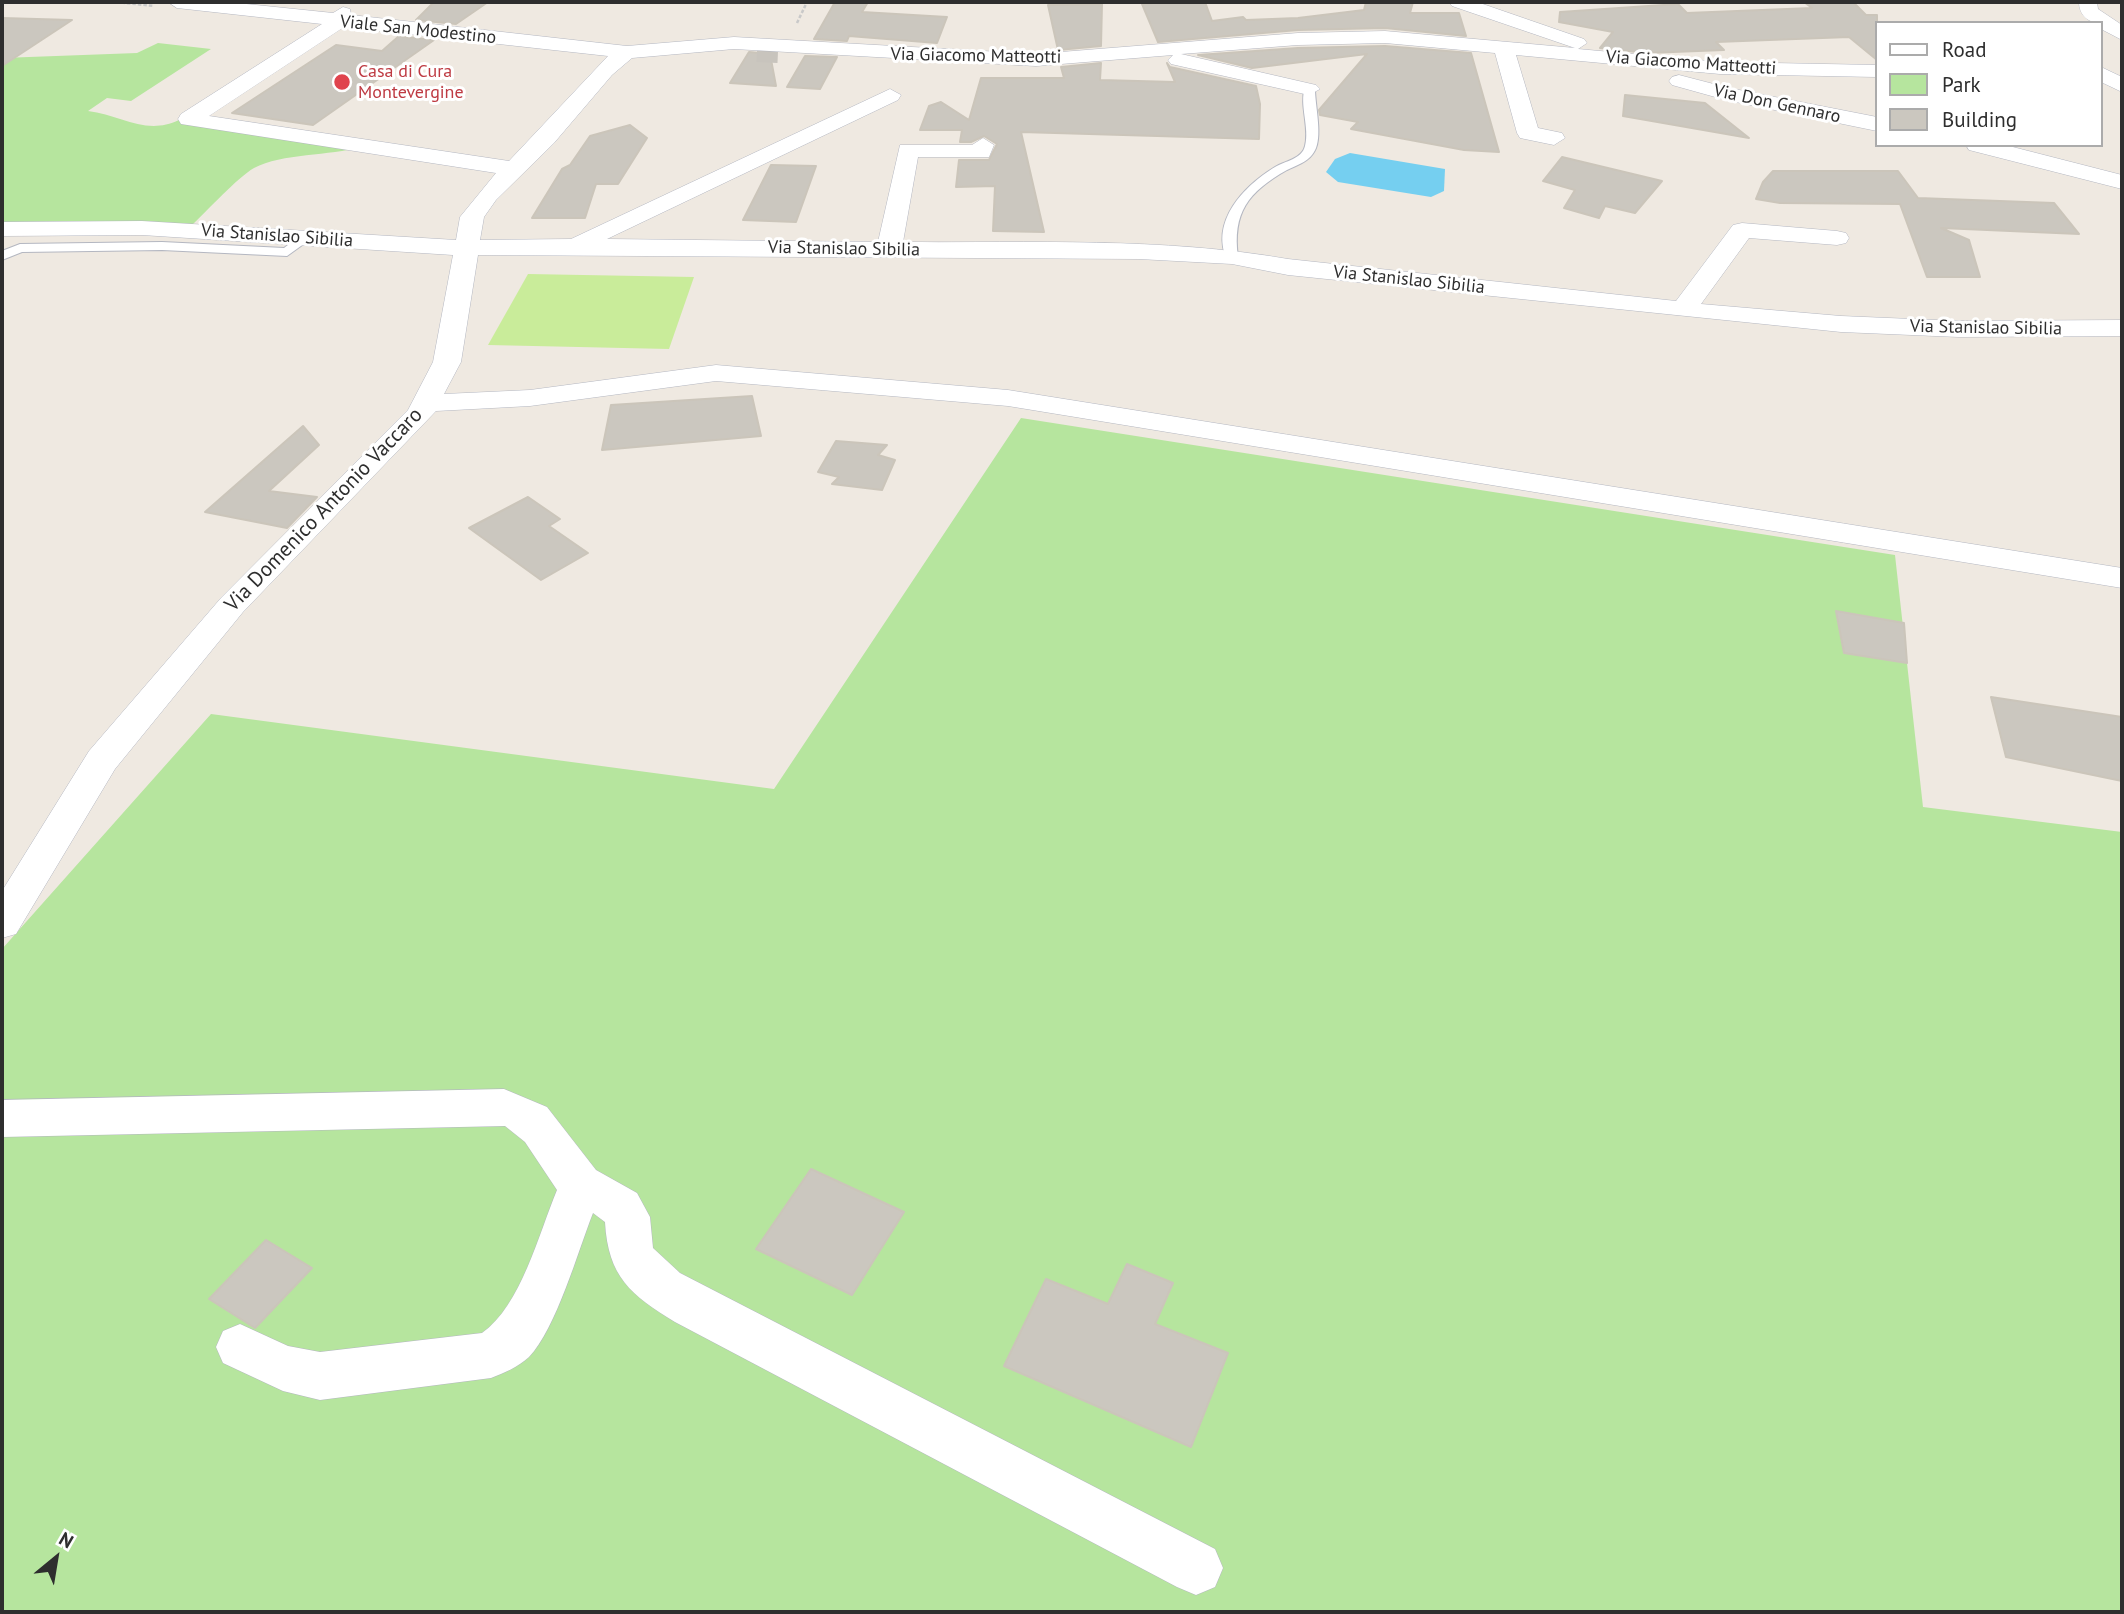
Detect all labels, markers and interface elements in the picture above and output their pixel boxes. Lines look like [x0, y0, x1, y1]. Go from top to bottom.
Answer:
street label: Viale San Modestino [339, 11, 497, 49]
legend [1876, 21, 2103, 147]
text: Road [1942, 36, 1986, 63]
street label: Via Giacomo Matteotti [890, 44, 1062, 68]
street label: Via Giacomo Matteotti [1605, 46, 1777, 80]
place label: Casa di Cura Montevergine [358, 61, 464, 104]
text: Park [1942, 71, 1981, 98]
marker: Casa di Cura Montevergine [332, 72, 352, 92]
street label: Via Don Gennaro [1711, 80, 1843, 128]
text: Building [1942, 106, 2017, 133]
street label: Via Stanislao Sibilia [200, 220, 354, 252]
street label: Via Stanislao Sibilia [768, 237, 920, 261]
street label: Via Stanislao Sibilia [1332, 261, 1486, 299]
street label: Via Stanislao Sibilia [1910, 316, 2062, 340]
street label: Via Domenico Antonio Vaccaro [220, 403, 428, 617]
north arrow [21, 1523, 91, 1593]
text: N [55, 1526, 78, 1553]

